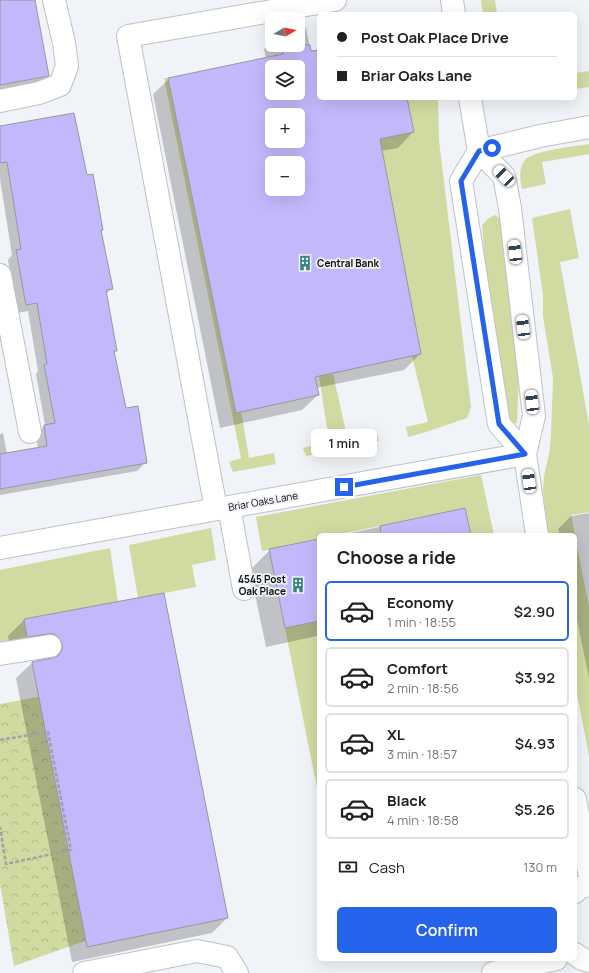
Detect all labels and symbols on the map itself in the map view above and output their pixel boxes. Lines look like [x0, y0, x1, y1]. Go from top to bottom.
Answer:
north arrow [265, 12, 305, 52]
route start [483, 139, 501, 157]
car [491, 163, 517, 189]
car [508, 239, 522, 265]
building icon: Central Bank [296, 254, 314, 272]
place label: Central Bank [317, 256, 380, 270]
car [516, 314, 530, 340]
car [525, 389, 539, 415]
callout: 1 min [311, 429, 377, 457]
car [521, 468, 537, 494]
route end [335, 478, 353, 496]
street label: Briar Oaks Lane [227, 488, 299, 514]
place label: 4545 Post Oak Place [238, 572, 286, 598]
building icon: 4545 Post Oak Place [289, 576, 307, 594]

